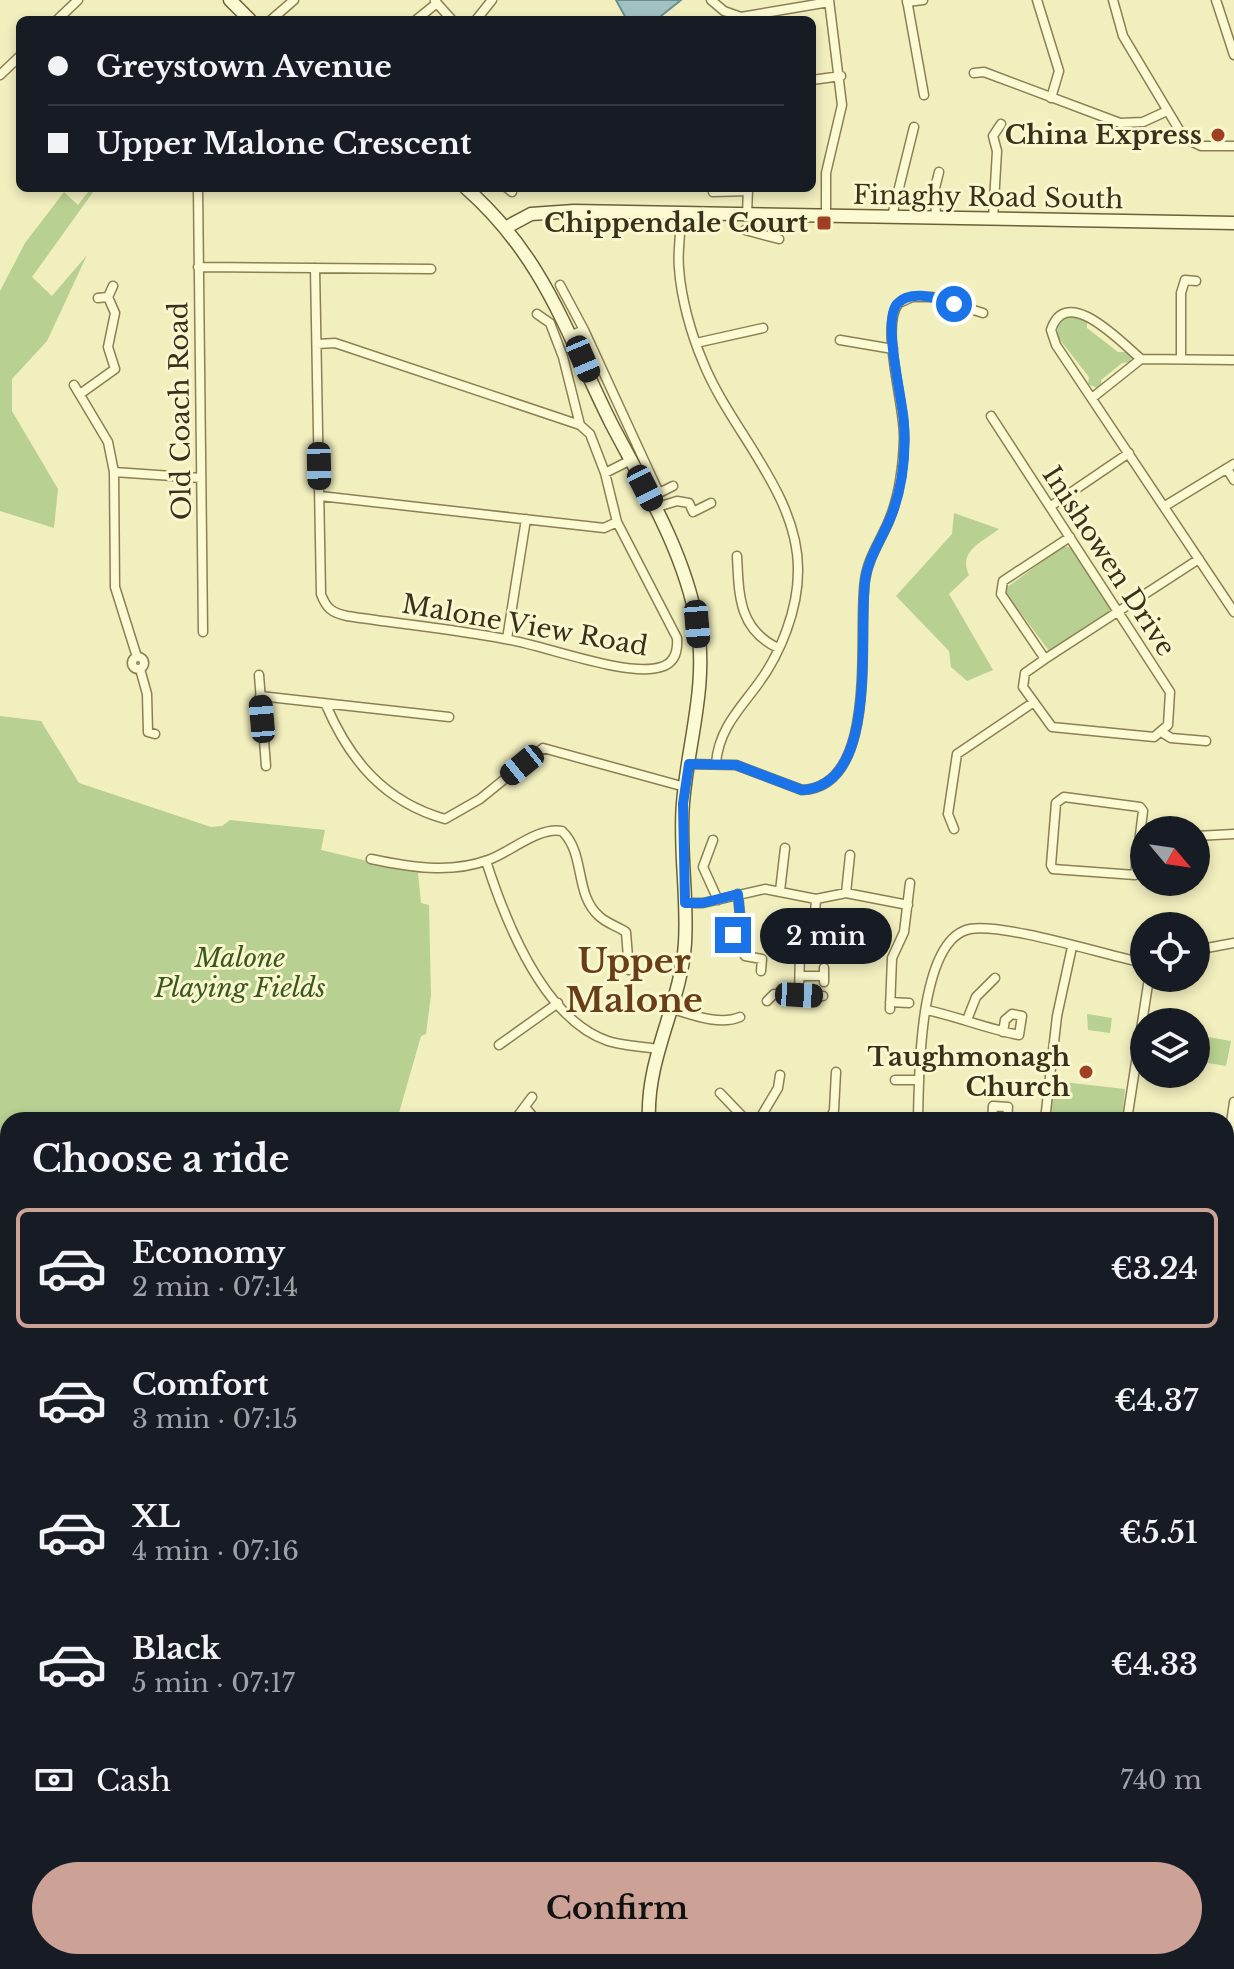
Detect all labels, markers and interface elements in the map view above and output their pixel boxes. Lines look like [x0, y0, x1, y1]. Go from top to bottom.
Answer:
text: Greystown Avenue [96, 48, 392, 85]
place label: China Express [1005, 119, 1202, 151]
text: Upper Malone Crescent [96, 125, 471, 162]
marker: China Express [1209, 126, 1227, 144]
street label: Finaghy Road South [853, 179, 1124, 215]
place label: Chippendale Court [544, 207, 808, 239]
marker: Chippendale Court [815, 214, 833, 232]
route start [936, 286, 972, 322]
street label: Old Coach Road [162, 301, 198, 521]
car [563, 332, 603, 386]
car [307, 442, 331, 490]
street label: Inishowen Drive [1036, 460, 1182, 662]
car [623, 461, 667, 515]
street label: Malone View Road [400, 588, 650, 662]
car [683, 599, 711, 649]
car [248, 694, 276, 744]
car [496, 741, 548, 789]
north arrow [1130, 816, 1210, 896]
map controls [1130, 816, 1210, 1088]
callout: 2 min [761, 907, 893, 963]
button: locate [1130, 912, 1210, 992]
route end [715, 917, 751, 953]
text: 2 min [786, 920, 866, 952]
district label: Upper Malone [565, 940, 703, 1021]
park label: Malone Playing Fields [153, 942, 326, 1004]
car [774, 982, 824, 1008]
button: layers [1130, 1008, 1210, 1088]
place label: Taughmonagh Church [867, 1041, 1070, 1103]
marker: Taughmonagh Church [1077, 1063, 1095, 1081]
text: Choose a ride [32, 1137, 289, 1182]
icon: car [36, 1232, 108, 1304]
text: Economy [132, 1234, 285, 1271]
text: €3.24 [1110, 1250, 1198, 1287]
text: 2 min · 07:14 [132, 1271, 298, 1303]
icon: car [36, 1364, 108, 1436]
text: Comfort [132, 1366, 269, 1403]
text: €4.37 [1114, 1382, 1198, 1419]
text: 3 min · 07:15 [132, 1403, 298, 1435]
icon: car [36, 1496, 108, 1568]
text: XL [132, 1498, 180, 1535]
text: €5.51 [1119, 1514, 1198, 1551]
text: 4 min · 07:16 [132, 1535, 299, 1567]
icon: car [36, 1628, 108, 1700]
text: Black [132, 1630, 220, 1667]
text: €4.33 [1111, 1646, 1198, 1683]
text: 5 min · 07:17 [132, 1667, 295, 1699]
icon: cash [32, 1758, 76, 1802]
text: Cash [96, 1762, 171, 1799]
text: 740 m [1120, 1764, 1202, 1796]
button: Confirm [32, 1862, 1202, 1954]

